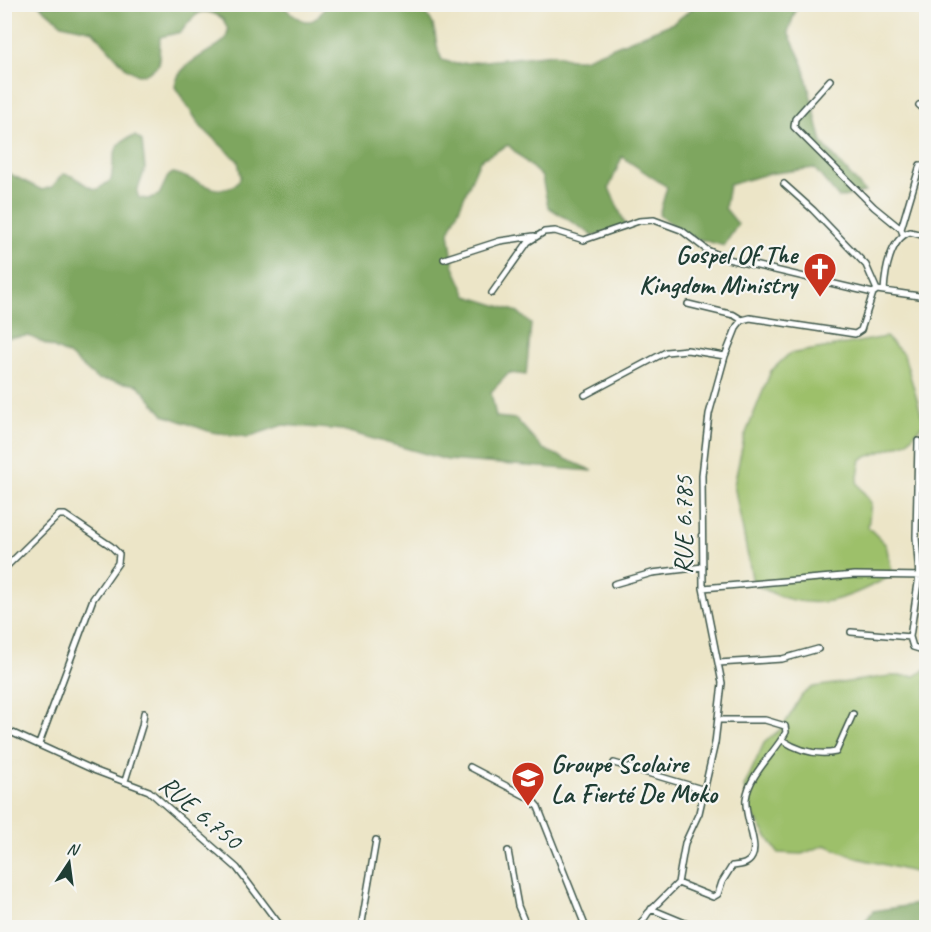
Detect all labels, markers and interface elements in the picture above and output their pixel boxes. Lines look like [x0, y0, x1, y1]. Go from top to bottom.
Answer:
place label: Gospel Of The Kingdom Ministry [639, 238, 800, 301]
church icon: Gospel Of The Kingdom Ministry [802, 251, 838, 298]
street label: RUE 6.785 [667, 474, 700, 574]
place label: Groupe Scolaire La Fierté De Moko [551, 747, 718, 810]
school or university icon: Groupe Scolaire La Fierté De Moko [510, 760, 546, 807]
street label: RUE 6.750 [152, 768, 251, 858]
north arrow [39, 833, 99, 893]
text: N [65, 839, 82, 861]

